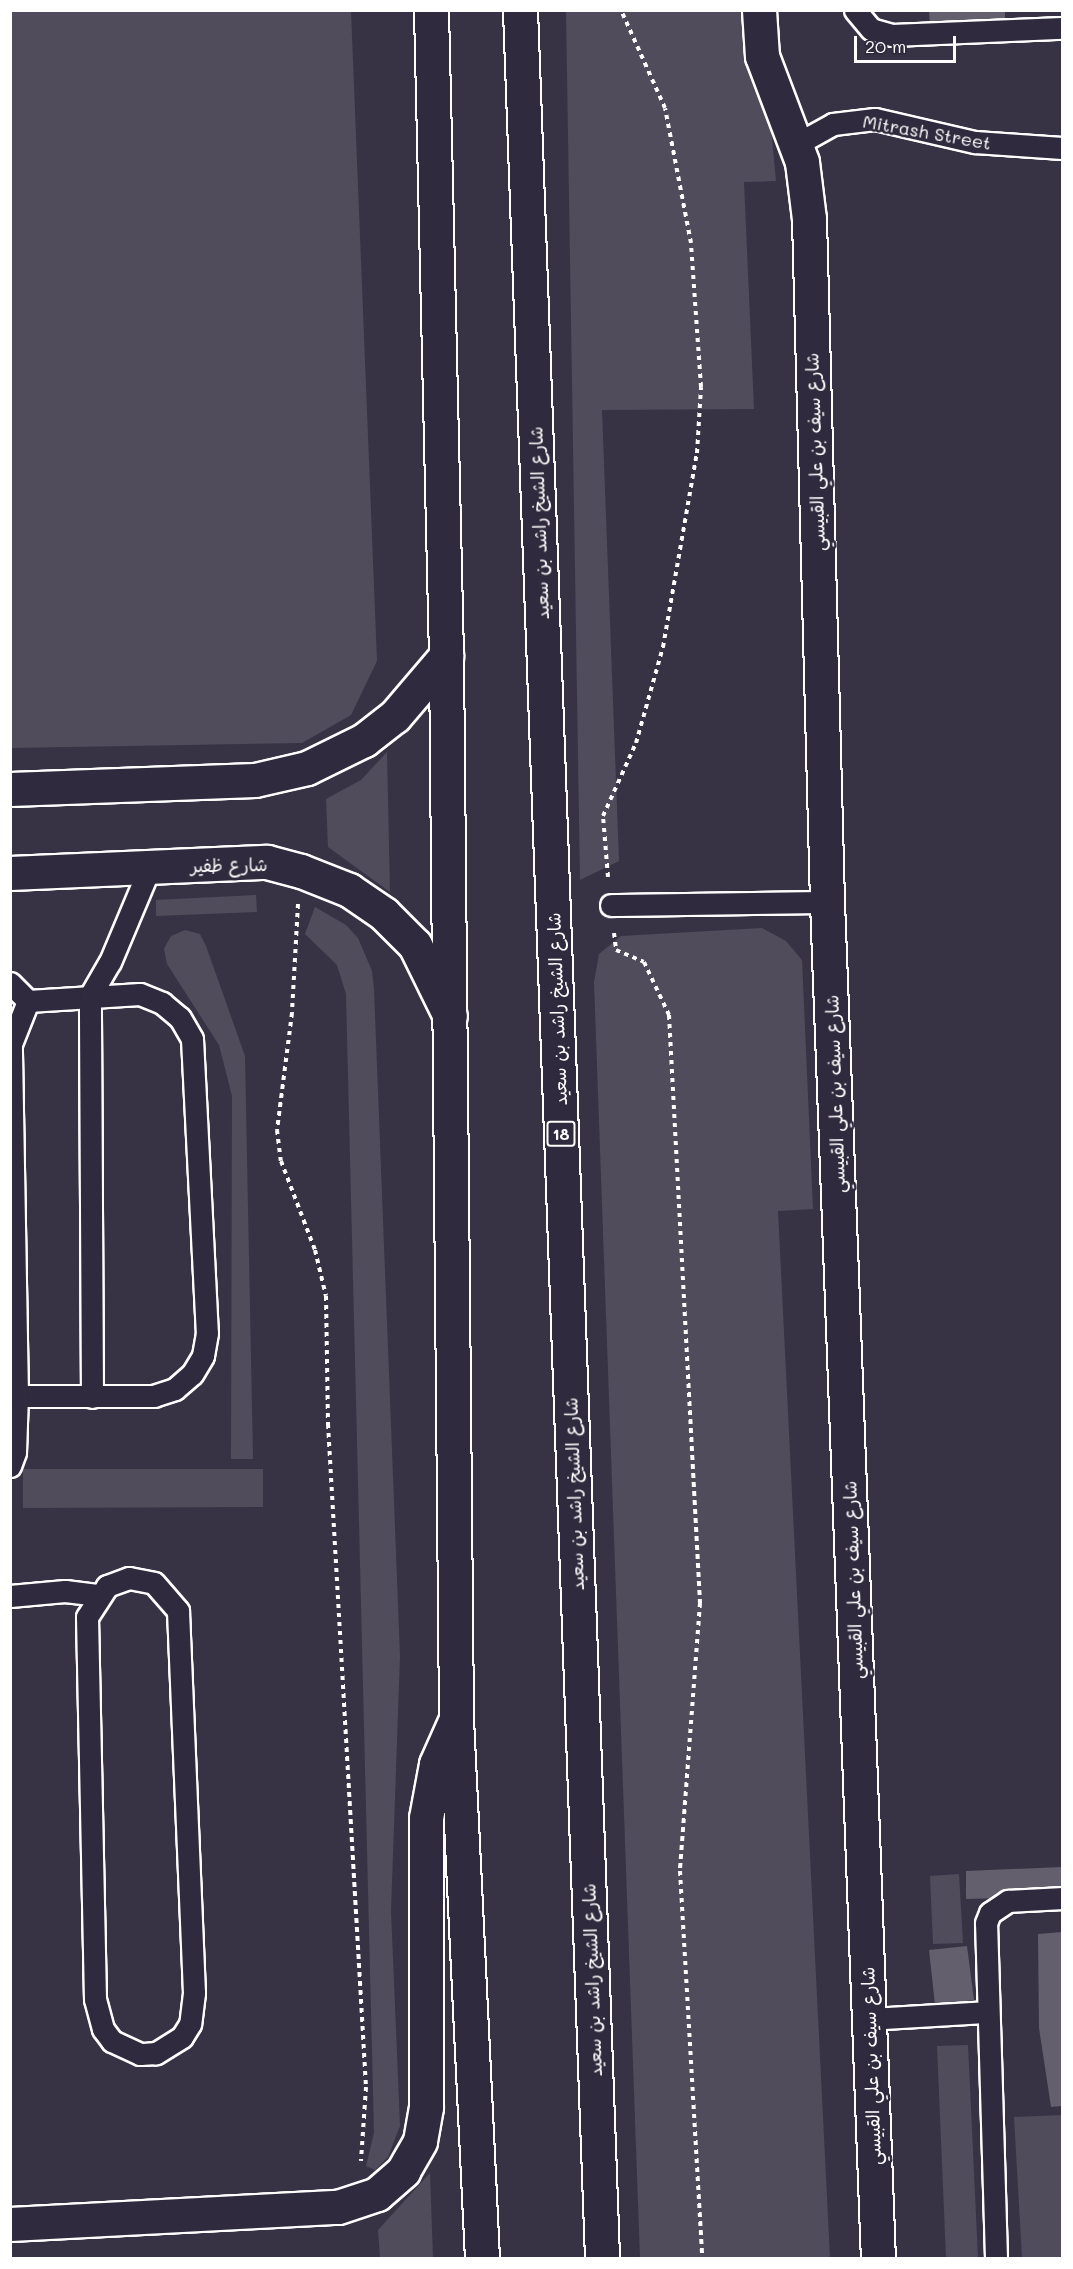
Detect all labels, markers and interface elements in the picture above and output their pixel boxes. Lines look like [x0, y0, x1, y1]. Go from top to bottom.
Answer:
scale bar [857, 24, 959, 62]
text: 20 m [865, 34, 906, 58]
street label: Mitrash Street [861, 110, 993, 154]
street label: شارع سيف بن علي القبيسي [801, 352, 829, 552]
street label: شارع الشيخ راشد بن سعيد [525, 426, 553, 620]
street label: شارع ظفير [190, 854, 268, 876]
street label: شارع الشيخ راشد بن سعيد [543, 912, 571, 1106]
street label: شارع سيف بن علي القبيسي [821, 994, 849, 1194]
road number: 18 [546, 1121, 576, 1147]
street label: شارع الشيخ راشد بن سعيد [560, 1397, 588, 1591]
street label: شارع سيف بن علي القبيسي [839, 1480, 867, 1680]
street label: شارع الشيخ راشد بن سعيد [578, 1883, 606, 2077]
street label: شارع سيف بن علي القبيسي [857, 1966, 885, 2166]

